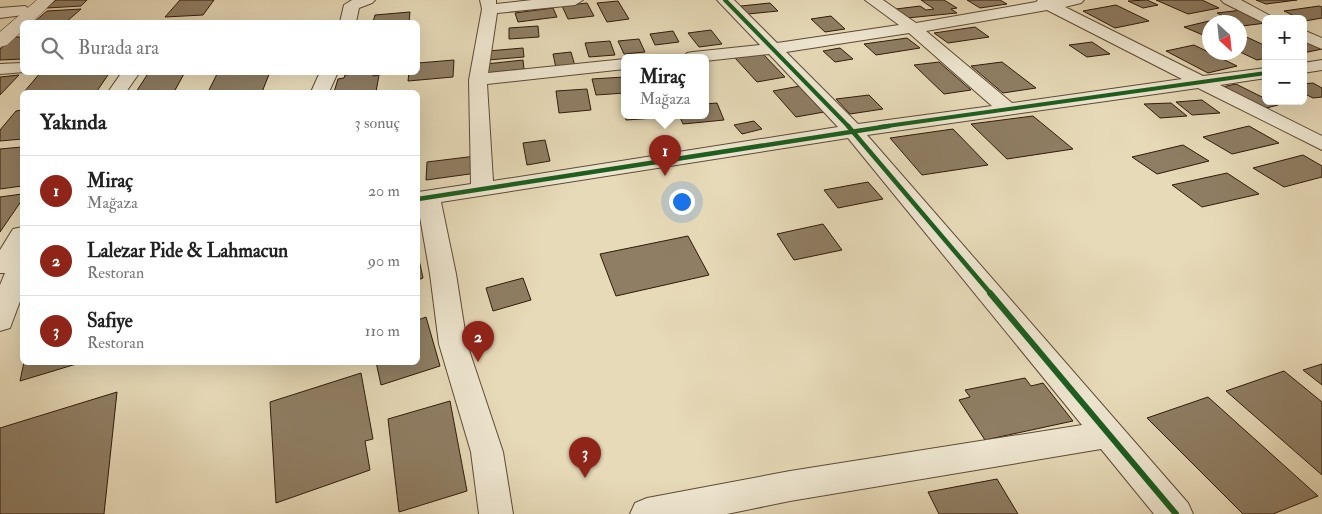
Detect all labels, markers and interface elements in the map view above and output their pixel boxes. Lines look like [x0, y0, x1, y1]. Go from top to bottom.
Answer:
north arrow [1202, 15, 1247, 60]
map controls [1262, 15, 1307, 105]
button: + [1262, 15, 1307, 60]
search box [20, 20, 420, 75]
icon: search [38, 34, 66, 62]
text: Burada ara [78, 36, 159, 60]
popup [621, 54, 709, 119]
button: − [1262, 60, 1307, 105]
text: Miraç [640, 65, 686, 89]
text: Mağaza [640, 89, 690, 109]
text: Yakında [40, 109, 107, 136]
text: 3 sonuç [354, 113, 400, 133]
pin: 1 [649, 135, 681, 176]
text: Miraç [87, 169, 133, 193]
text: 1 [53, 181, 59, 201]
text: 20 m [368, 181, 400, 201]
your location [669, 189, 695, 215]
text: Mağaza [87, 193, 138, 213]
text: Lalezar Pide & Lahmacun [87, 239, 288, 263]
text: 2 [52, 251, 60, 271]
text: 90 m [368, 251, 400, 271]
text: Restoran [87, 263, 144, 283]
text: Safiye [87, 309, 133, 333]
text: 3 [53, 321, 59, 341]
text: 110 m [365, 321, 400, 341]
pin: 2 [462, 321, 494, 362]
text: Restoran [87, 333, 144, 353]
pin: 3 [569, 437, 601, 478]

